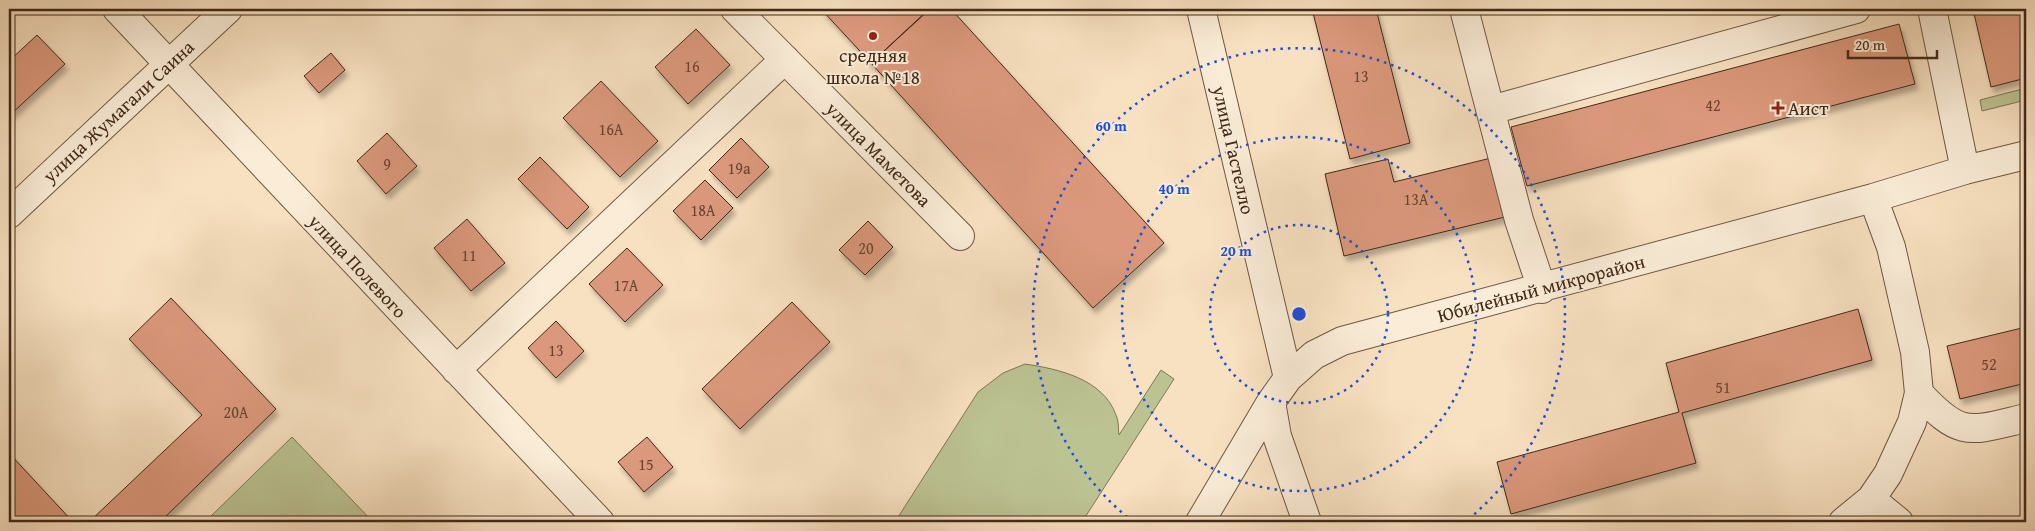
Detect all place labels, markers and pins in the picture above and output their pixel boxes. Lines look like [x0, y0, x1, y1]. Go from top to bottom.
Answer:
marker: средняя школа №18 [867, 30, 879, 42]
place label: средняя школа №18 [826, 41, 920, 91]
place label: Аист [1788, 94, 1829, 122]
marker: Аист [1772, 102, 1784, 114]
centre of rings [1290, 305, 1308, 323]

